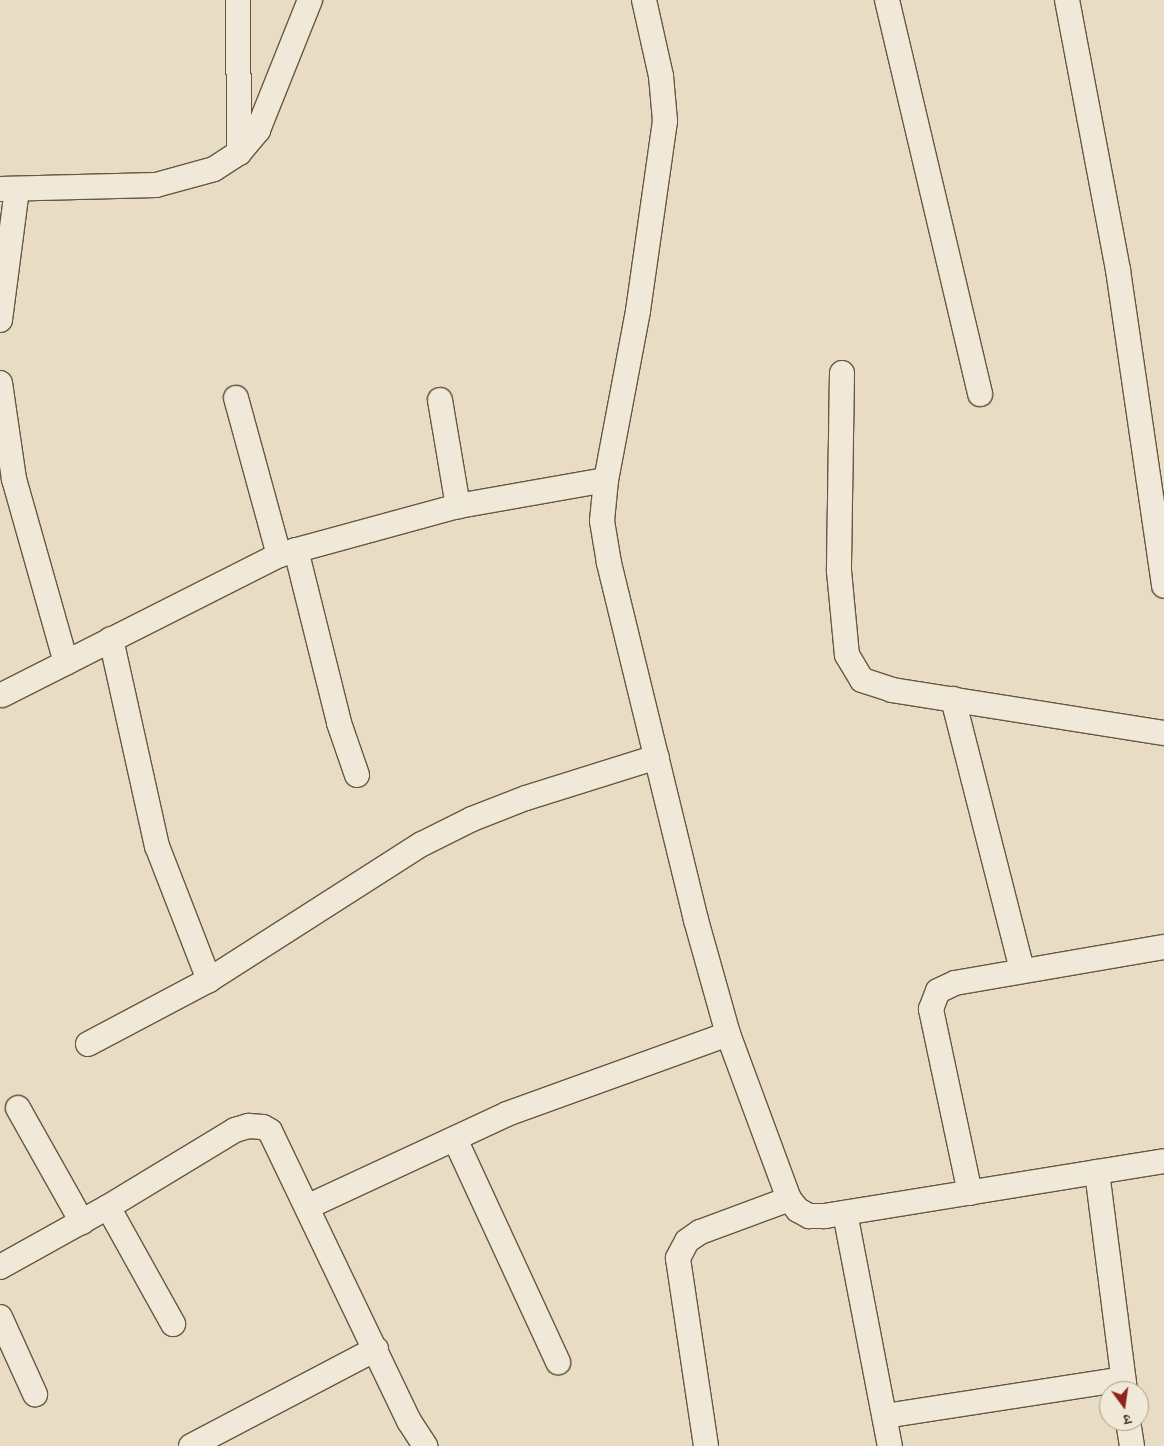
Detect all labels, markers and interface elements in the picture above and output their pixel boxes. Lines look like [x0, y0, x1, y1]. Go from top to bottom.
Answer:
north arrow [1099, 1381, 1149, 1431]
text: उ [1122, 1409, 1133, 1430]

